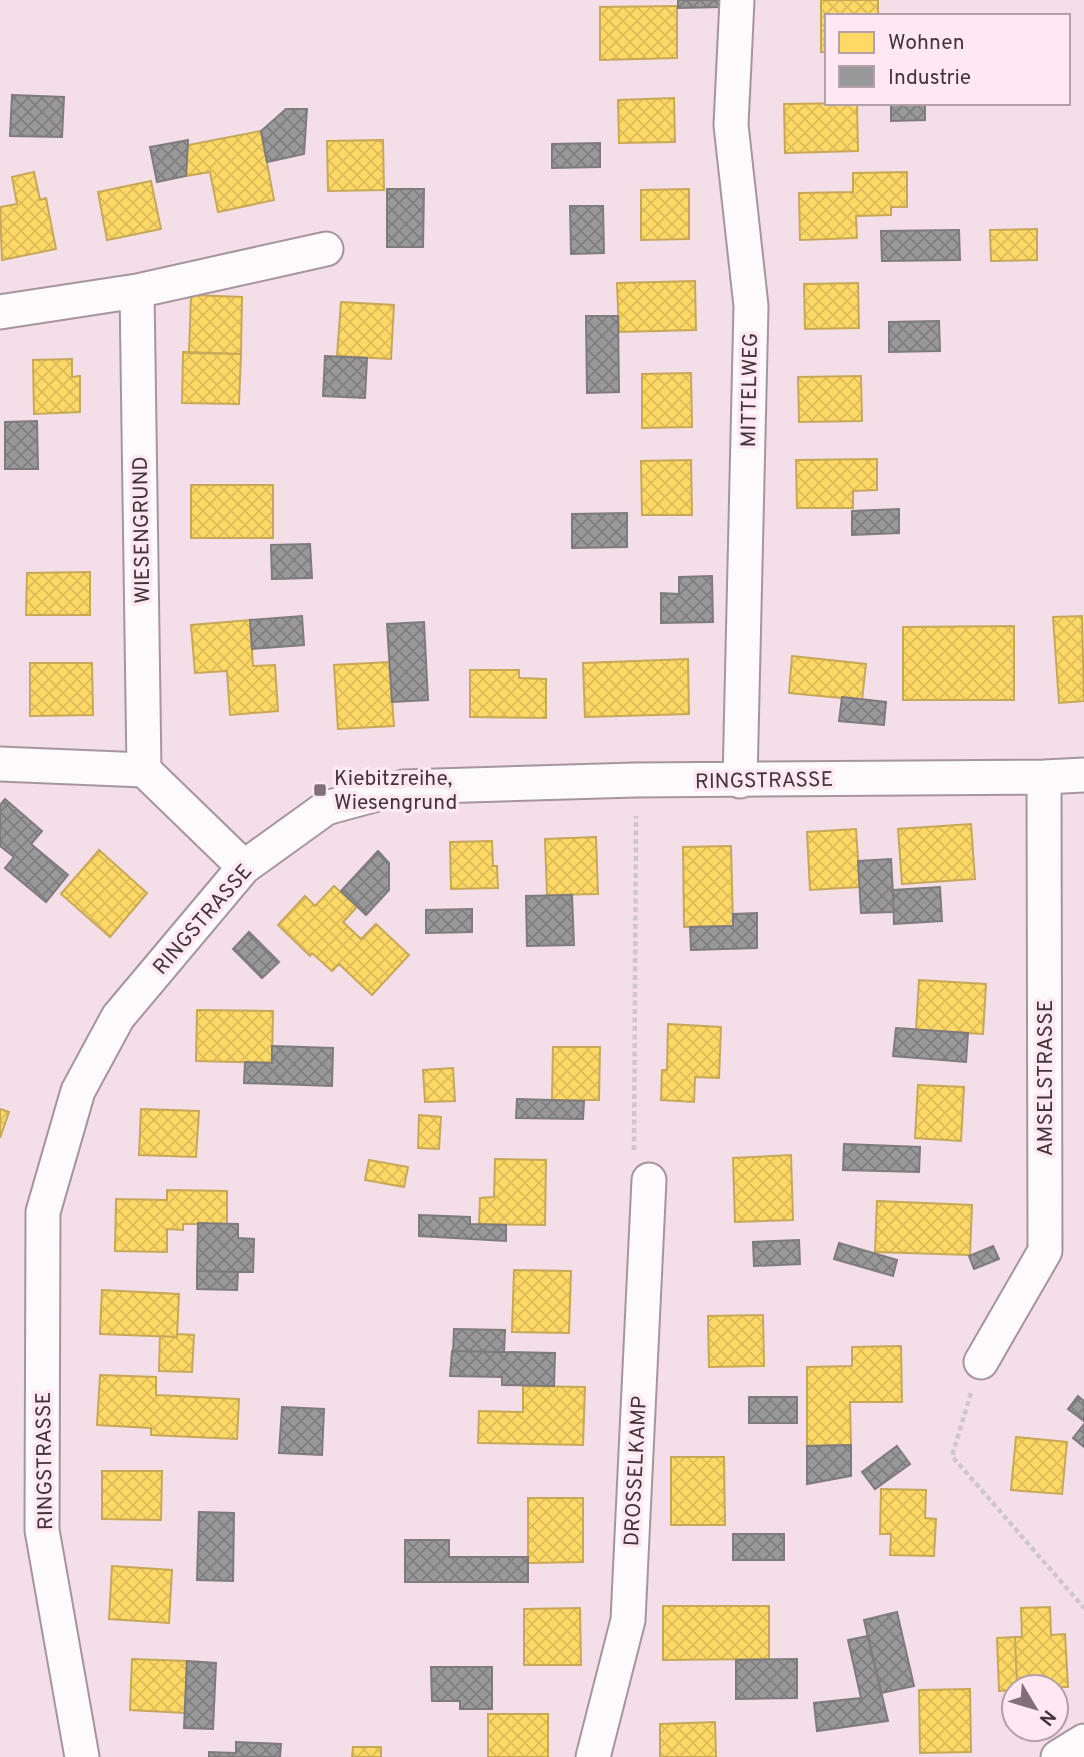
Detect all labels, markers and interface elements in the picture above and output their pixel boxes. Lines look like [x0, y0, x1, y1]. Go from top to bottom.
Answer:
legend [825, 14, 1070, 105]
text: Wohnen [888, 30, 965, 57]
text: Industrie [888, 65, 971, 92]
street label: MITTELWEG [736, 332, 765, 448]
street label: WIESENGRUND [128, 456, 157, 604]
place label: Kiebitzreihe, Wiesengrund [334, 766, 457, 817]
street label: RINGSTRASSE [695, 767, 833, 796]
marker: Kiebitzreihe, Wiesengrund [312, 782, 328, 798]
street label: RINGSTRASSE [148, 859, 259, 981]
street label: AMSELSTRASSE [1033, 1000, 1060, 1156]
street label: RINGSTRASSE [31, 1392, 60, 1530]
street label: DROSSELKAMP [619, 1395, 654, 1547]
north arrow [1000, 1673, 1070, 1743]
text: N [1033, 1704, 1060, 1730]

